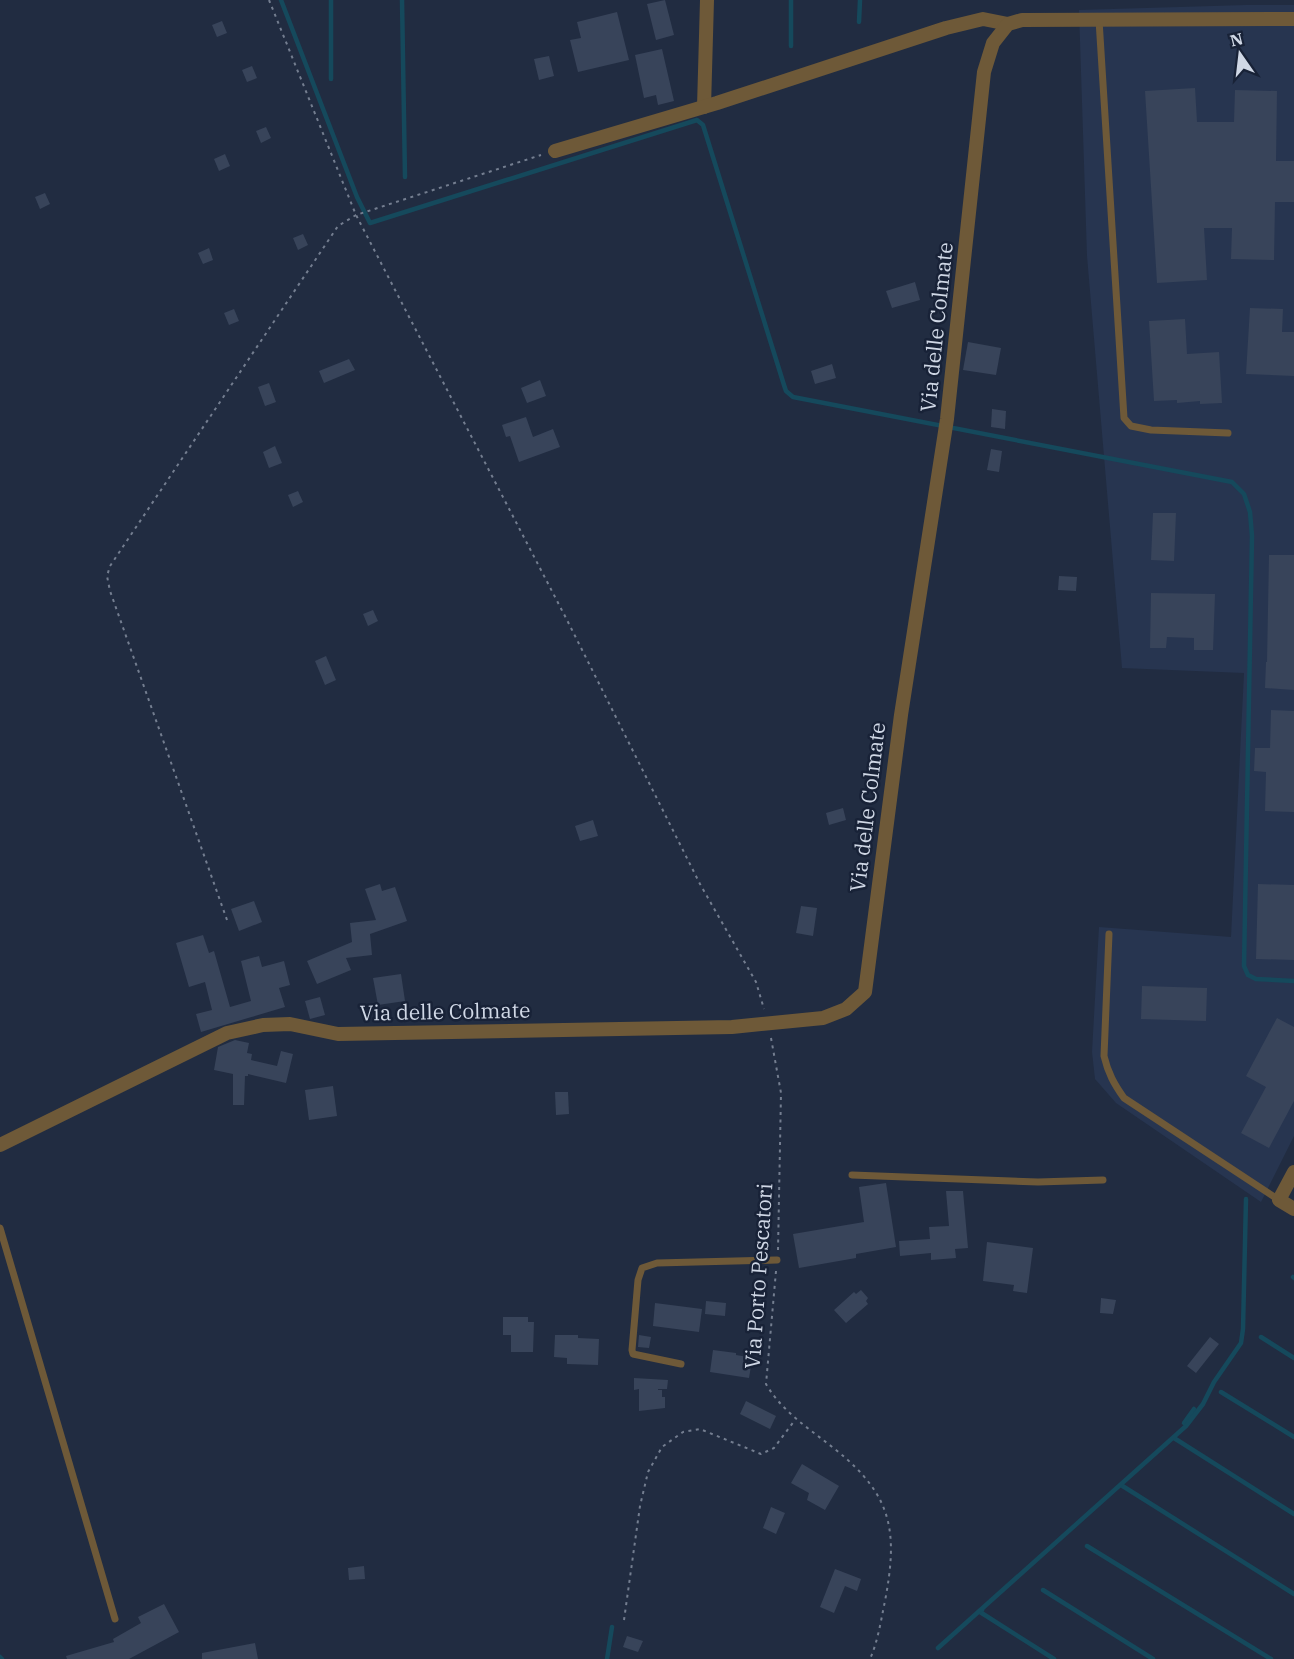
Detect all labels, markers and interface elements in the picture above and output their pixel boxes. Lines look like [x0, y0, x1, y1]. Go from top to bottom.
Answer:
north arrow [1210, 24, 1270, 84]
text: N [1228, 28, 1245, 51]
street label: Via delle Colmate [913, 241, 959, 413]
street label: Via delle Colmate [843, 721, 891, 893]
street label: Via delle Colmate [359, 996, 531, 1026]
street label: Via Porto Pescatori [738, 1182, 778, 1370]

